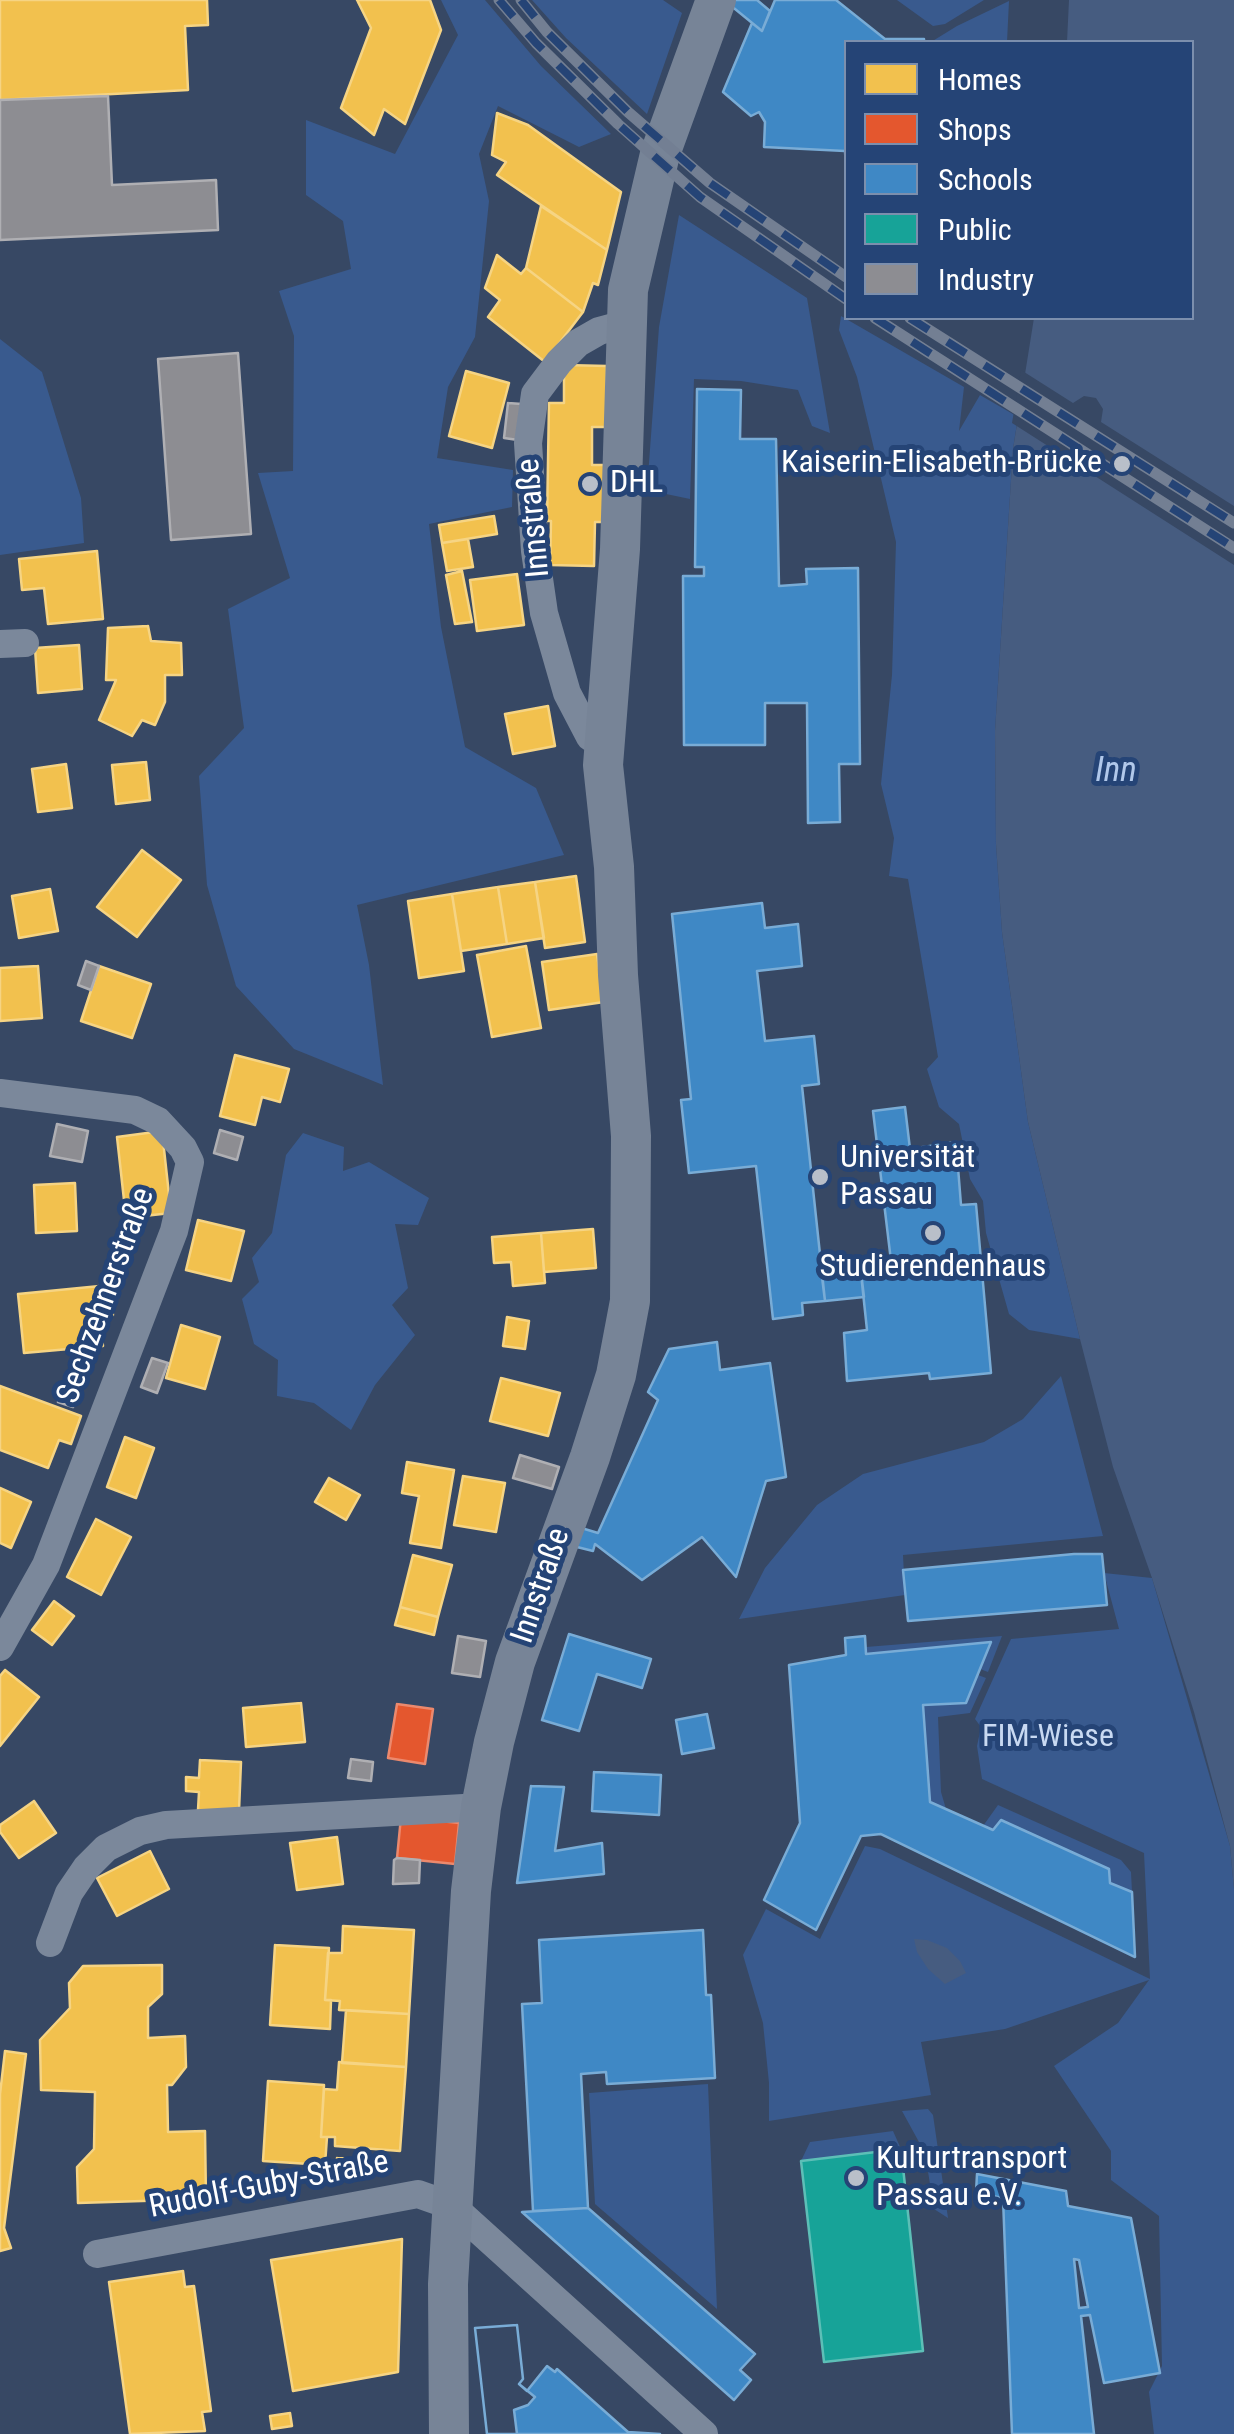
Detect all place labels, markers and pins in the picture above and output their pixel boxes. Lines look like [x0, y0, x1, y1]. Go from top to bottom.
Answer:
place label: Kaiserin-Elisabeth-Brücke [781, 445, 1102, 483]
marker: Kaiserin-Elisabeth-Brücke [1111, 453, 1133, 475]
place label: DHL [610, 465, 663, 503]
marker: DHL [579, 473, 601, 495]
place label: Universität Passau [840, 1140, 975, 1215]
marker: Universität Passau [809, 1166, 831, 1188]
marker: Studierendenhaus [922, 1222, 944, 1244]
place label: Studierendenhaus [820, 1249, 1046, 1287]
place label: Kulturtransport Passau e.V. [876, 2141, 1067, 2216]
marker: Kulturtransport Passau e.V. [845, 2167, 867, 2189]

